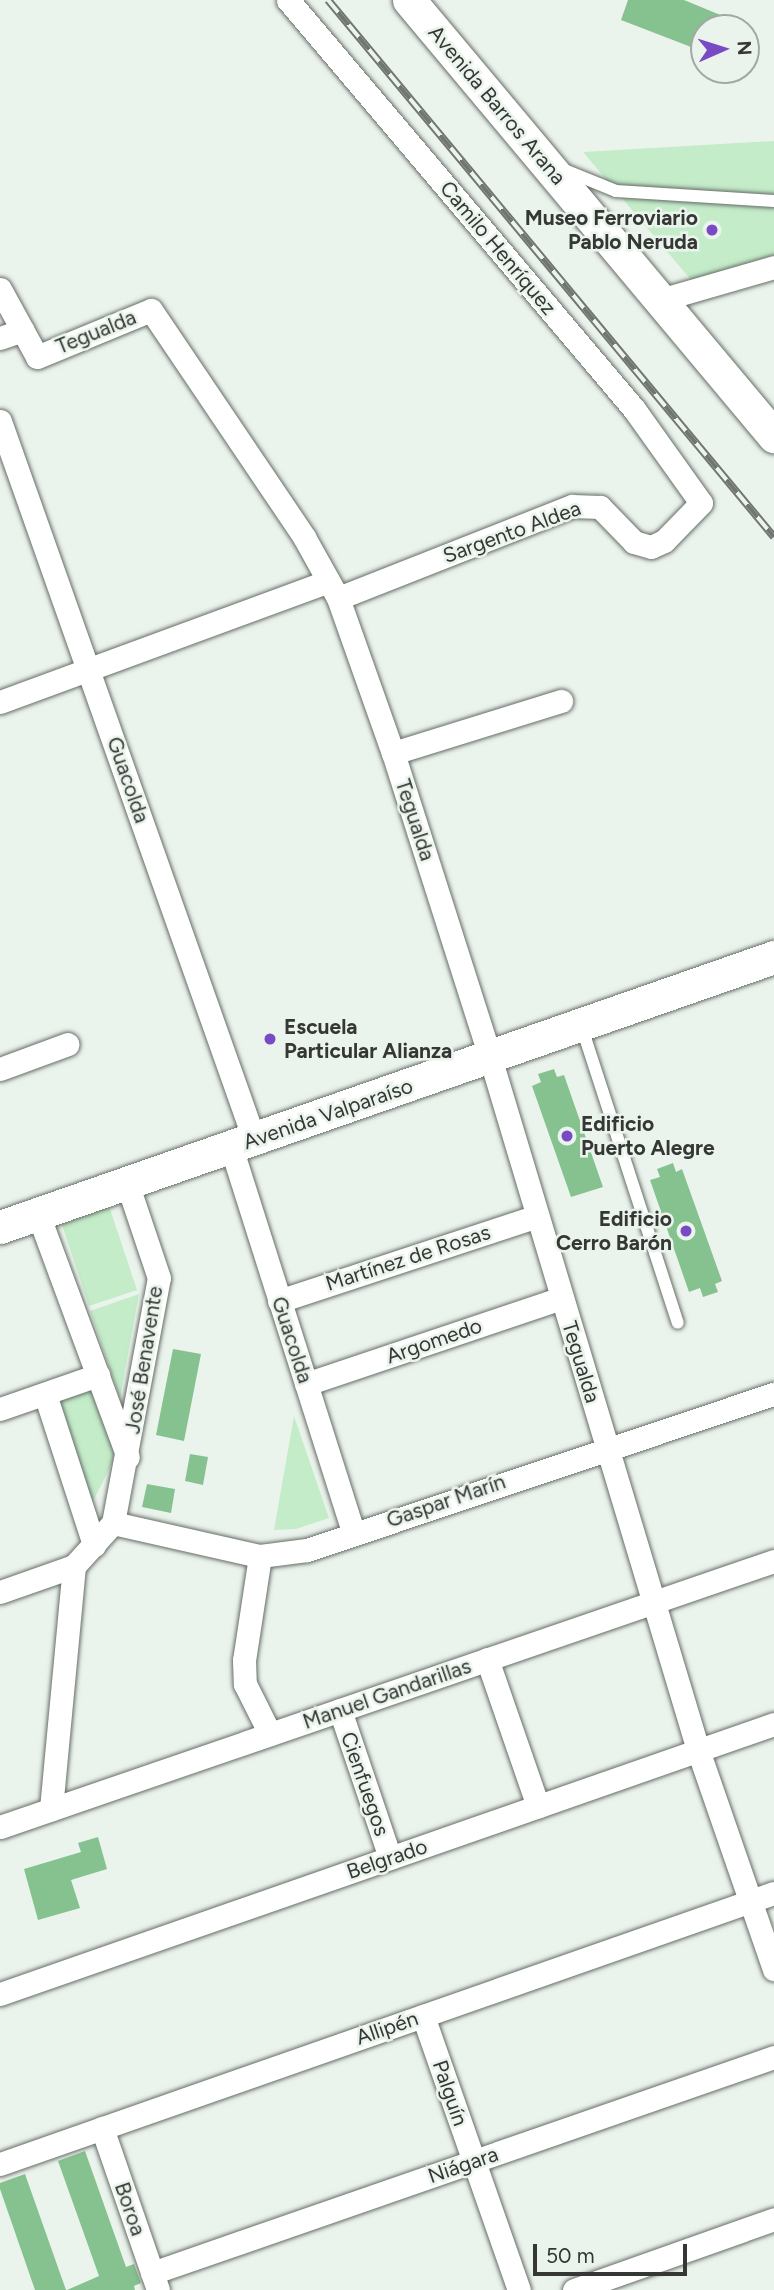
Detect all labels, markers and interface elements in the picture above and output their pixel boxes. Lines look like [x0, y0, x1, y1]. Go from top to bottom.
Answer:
north arrow [690, 14, 760, 84]
street label: Avenida Barros Arana [423, 20, 571, 190]
text: N [733, 40, 756, 56]
street label: Camilo Henríquez [435, 176, 561, 320]
place label: Museo Ferroviario Pablo Neruda [525, 205, 698, 255]
marker: Museo Ferroviario Pablo Neruda [704, 222, 720, 238]
street label: Tegualda [52, 305, 140, 359]
street label: Sargento Aldea [440, 495, 584, 569]
street label: Guacolda [102, 734, 154, 826]
street label: Tegualda [390, 776, 440, 864]
place label: Escuela Particular Alianza [284, 1014, 452, 1064]
marker: Escuela Particular Alianza [262, 1031, 278, 1047]
street label: Avenida Valparaíso [240, 1073, 416, 1155]
place label: Edificio Puerto Alegre [581, 1111, 715, 1161]
marker: Edificio Puerto Alegre [559, 1128, 575, 1144]
place label: Edificio Cerro Barón [556, 1206, 672, 1256]
street label: Martínez de Rosas [322, 1219, 494, 1297]
marker: Edificio Cerro Barón [678, 1223, 694, 1239]
street label: José Benavente [120, 1284, 168, 1436]
street label: Guacolda [266, 1294, 318, 1386]
street label: Argomedo [383, 1313, 485, 1369]
street label: Tegualda [557, 1318, 605, 1406]
street label: Gaspar Marín [383, 1469, 509, 1533]
street label: Manuel Gandarillas [300, 1653, 474, 1735]
street label: Cienfuegos [335, 1729, 395, 1839]
street label: Belgrado [343, 1833, 431, 1885]
street label: Allipén [353, 2006, 421, 2050]
street label: Palguín [427, 2057, 473, 2129]
street label: Niágara [425, 2141, 501, 2189]
street label: Boroa [109, 2179, 151, 2239]
scale bar [536, 2230, 690, 2274]
text: 50 m [546, 2243, 595, 2268]

